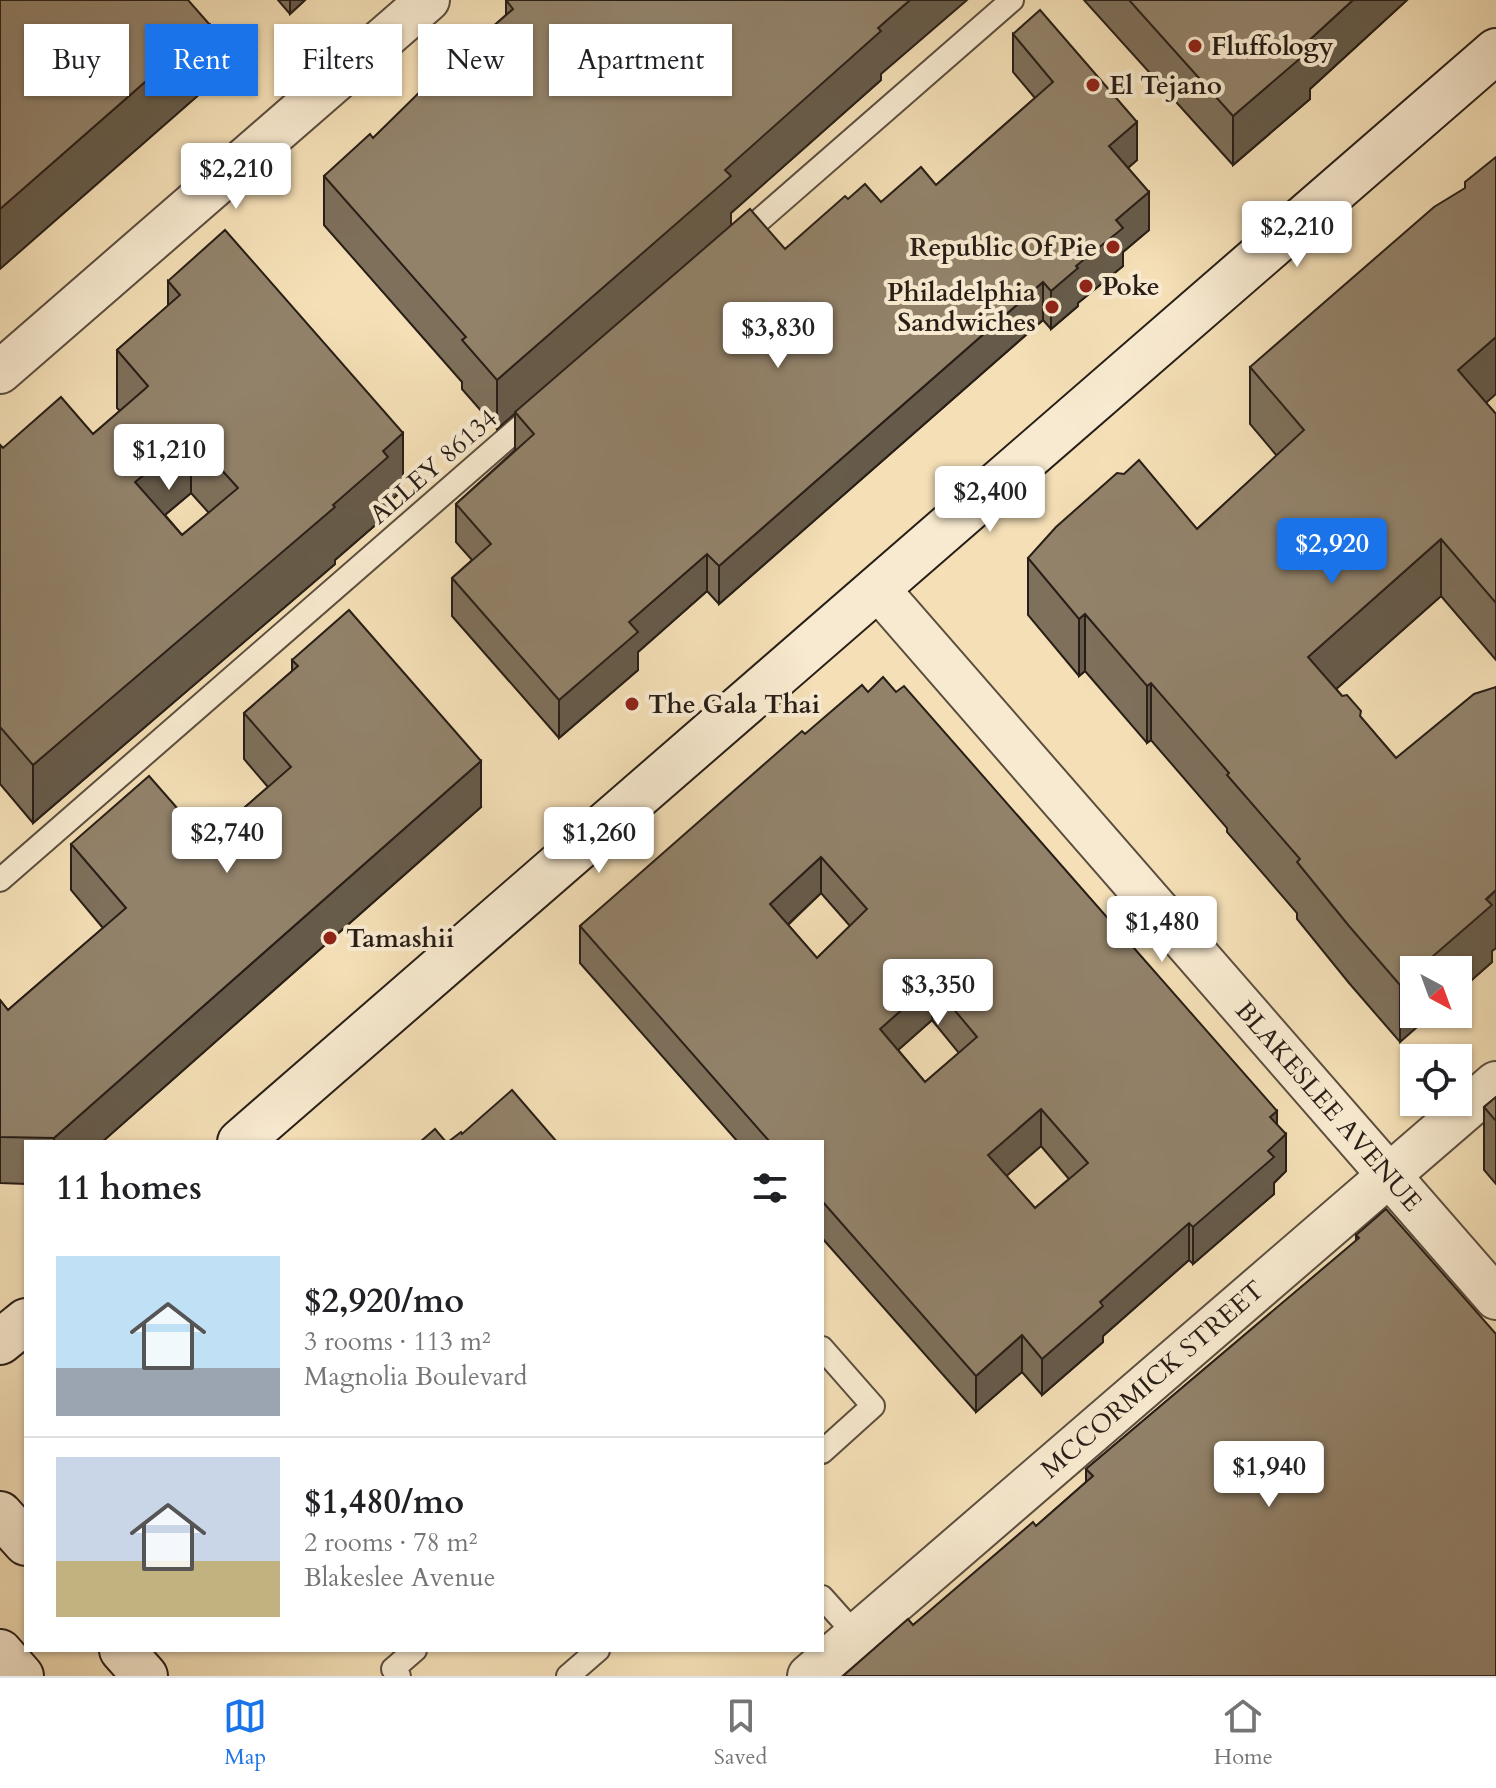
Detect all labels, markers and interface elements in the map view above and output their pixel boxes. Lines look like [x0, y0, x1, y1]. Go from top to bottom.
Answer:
chip: Buy [24, 24, 129, 96]
chip: Rent [145, 24, 258, 96]
chip: Filters [274, 24, 402, 96]
chip: New [418, 24, 533, 96]
chip: Apartment [549, 24, 732, 96]
place label: Fluffology [1211, 29, 1334, 64]
marker: Fluffology [1186, 37, 1204, 55]
place label: El Tejano [1109, 68, 1222, 103]
marker: El Tejano [1084, 76, 1102, 94]
pin: $2,210 [171, 143, 301, 211]
text: $2,210 [199, 151, 273, 186]
pin: $2,210 [1232, 201, 1362, 269]
text: $2,210 [1260, 209, 1334, 244]
place label: Republic Of Pie [909, 230, 1097, 265]
marker: Republic Of Pie [1104, 238, 1122, 256]
place label: Poke [1102, 269, 1160, 304]
place label: Philadelphia Sandwiches [887, 275, 1036, 340]
marker: Poke [1077, 277, 1095, 295]
marker: Philadelphia Sandwiches [1043, 298, 1061, 316]
pin: $3,830 [713, 302, 843, 370]
text: $3,830 [741, 310, 815, 345]
street label: ALLEY 86134 [362, 401, 505, 532]
pin: $1,210 [104, 424, 234, 492]
text: $1,210 [132, 432, 206, 467]
pin: $2,400 [925, 466, 1055, 534]
text: $2,400 [953, 474, 1027, 509]
pin: $2,920 [1267, 518, 1397, 586]
text: $2,920 [1295, 526, 1369, 561]
place label: The Gala Thai [648, 687, 820, 722]
marker: The Gala Thai [623, 695, 641, 713]
pin: $2,740 [162, 807, 292, 875]
pin: $1,260 [534, 807, 664, 875]
text: $2,740 [190, 815, 264, 850]
text: $1,260 [562, 815, 636, 850]
pin: $1,480 [1097, 896, 1227, 964]
text: $1,480 [1125, 904, 1199, 939]
place label: Tamashii [346, 921, 454, 956]
marker: Tamashii [321, 929, 339, 947]
north arrow [1400, 956, 1472, 1028]
map controls [1400, 956, 1472, 1116]
pin: $3,350 [873, 959, 1003, 1027]
text: $3,350 [901, 967, 975, 1002]
street label: BLAKESLEE AVENUE [1227, 994, 1430, 1219]
button: locate [1400, 1044, 1472, 1116]
text: 11 homes [56, 1165, 202, 1211]
icon: filters [748, 1166, 792, 1210]
street label: MCCORMICK STREET [1033, 1272, 1272, 1486]
text: $2,920/mo [304, 1278, 464, 1324]
icon: home [120, 1288, 216, 1384]
text: 3 rooms · 113 m² [304, 1324, 491, 1359]
text: Magnolia Boulevard [304, 1359, 527, 1394]
pin: $1,940 [1204, 1441, 1334, 1509]
text: $1,940 [1232, 1449, 1306, 1484]
text: $1,480/mo [304, 1479, 464, 1525]
icon: home [120, 1489, 216, 1585]
text: 2 rooms · 78 m² [304, 1525, 477, 1560]
text: Blakeslee Avenue [304, 1560, 495, 1595]
tab: Map [223, 1694, 267, 1772]
tab: Saved [714, 1694, 767, 1772]
tab: Home [1214, 1694, 1273, 1772]

